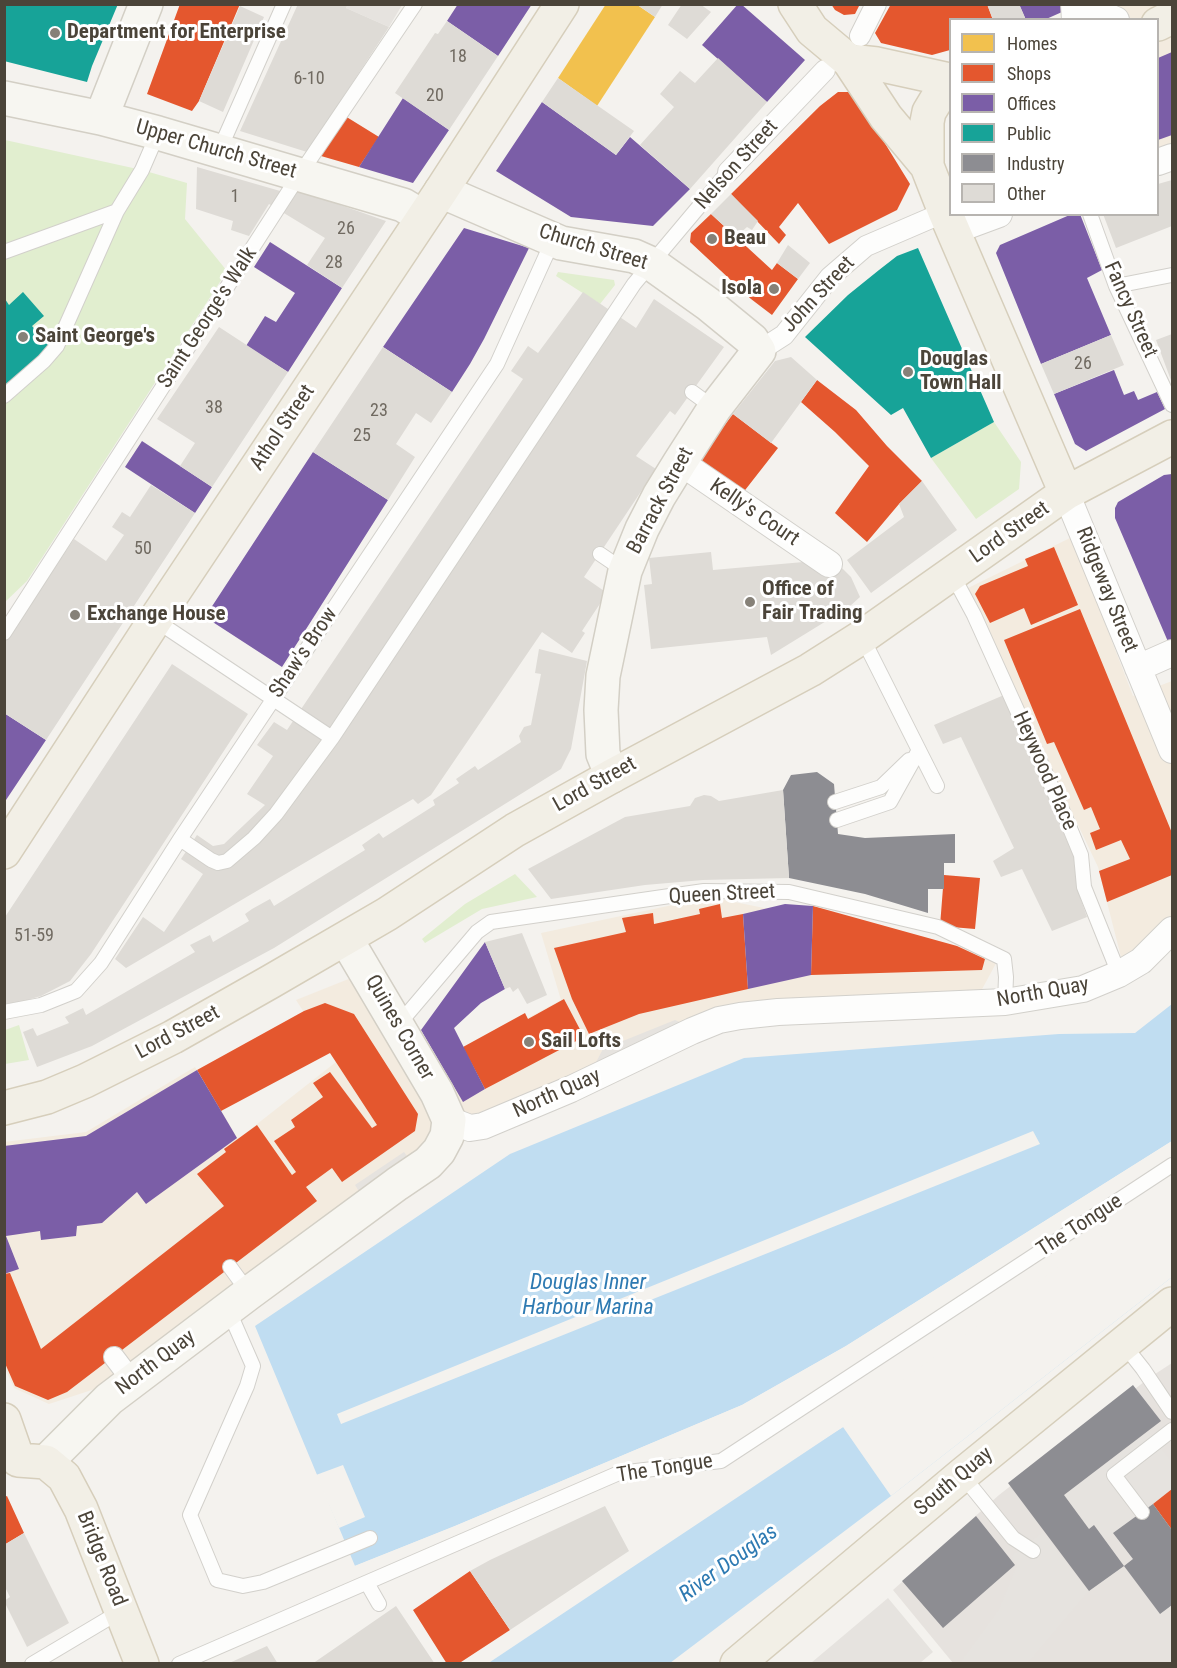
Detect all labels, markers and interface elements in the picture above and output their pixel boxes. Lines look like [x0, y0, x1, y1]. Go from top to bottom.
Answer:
legend [949, 18, 1159, 216]
place label: Department for Enterprise [67, 20, 286, 46]
marker: Department for Enterprise [48, 26, 62, 40]
text: Homes [1007, 33, 1057, 54]
house number: 18 [449, 46, 467, 68]
text: Shops [1007, 63, 1051, 84]
house number: 6-10 [293, 68, 325, 90]
house number: 20 [426, 85, 444, 107]
text: Offices [1007, 93, 1056, 114]
street label: Upper Church Street [133, 115, 299, 185]
street label: Nelson Street [690, 115, 784, 215]
text: Public [1007, 123, 1051, 144]
text: Industry [1007, 153, 1065, 174]
text: Other [1007, 183, 1046, 204]
house number: 1 [231, 186, 239, 208]
house number: 26 [337, 218, 355, 240]
street label: Church Street [536, 220, 650, 276]
place label: Beau [724, 226, 766, 252]
marker: Beau [705, 232, 719, 246]
street label: Saint George's Walk [153, 243, 263, 393]
house number: 28 [325, 252, 343, 274]
street label: John Street [777, 252, 861, 338]
street label: Fancy Street [1098, 258, 1162, 362]
place label: Isola [721, 276, 762, 302]
marker: Isola [767, 282, 781, 296]
place label: Saint George's [35, 324, 155, 350]
marker: Saint George's [16, 330, 30, 344]
place label: Douglas Town Hall [920, 347, 1002, 397]
house number: 26 [1074, 353, 1092, 375]
marker: Douglas Town Hall [901, 365, 915, 379]
street label: Athol Street [245, 380, 321, 476]
house number: 38 [205, 397, 223, 419]
house number: 23 [370, 400, 388, 422]
house number: 25 [353, 425, 371, 447]
street label: Barrack Street [622, 443, 700, 559]
street label: Kelly's Court [704, 474, 804, 552]
street label: Lord Street [965, 497, 1055, 569]
street label: Ridgeway Street [1069, 524, 1143, 656]
house number: 50 [134, 538, 152, 560]
place label: Office of Fair Trading [762, 577, 862, 627]
marker: Office of Fair Trading [743, 595, 757, 609]
place label: Exchange House [87, 602, 226, 628]
street label: Shaw's Brow [265, 603, 343, 703]
marker: Exchange House [68, 608, 82, 622]
street label: Heywood Place [1007, 708, 1081, 834]
street label: Lord Street [549, 752, 641, 818]
street label: Queen Street [668, 880, 776, 910]
house number: 51-59 [14, 925, 54, 947]
street label: Quines Corner [359, 971, 439, 1085]
street label: North Quay [995, 973, 1091, 1013]
street label: Lord Street [132, 1000, 224, 1066]
place label: Sail Lofts [541, 1029, 621, 1055]
marker: Sail Lofts [522, 1035, 536, 1049]
street label: North Quay [509, 1064, 605, 1124]
street label: The Tongue [1033, 1189, 1127, 1263]
water label: Douglas Inner Harbour Marina [522, 1270, 654, 1322]
street label: North Quay [111, 1325, 201, 1401]
street label: South Quay [910, 1442, 998, 1522]
street label: The Tongue [615, 1449, 715, 1489]
street label: Bridge Road [71, 1508, 131, 1610]
water label: River Douglas [675, 1519, 783, 1609]

